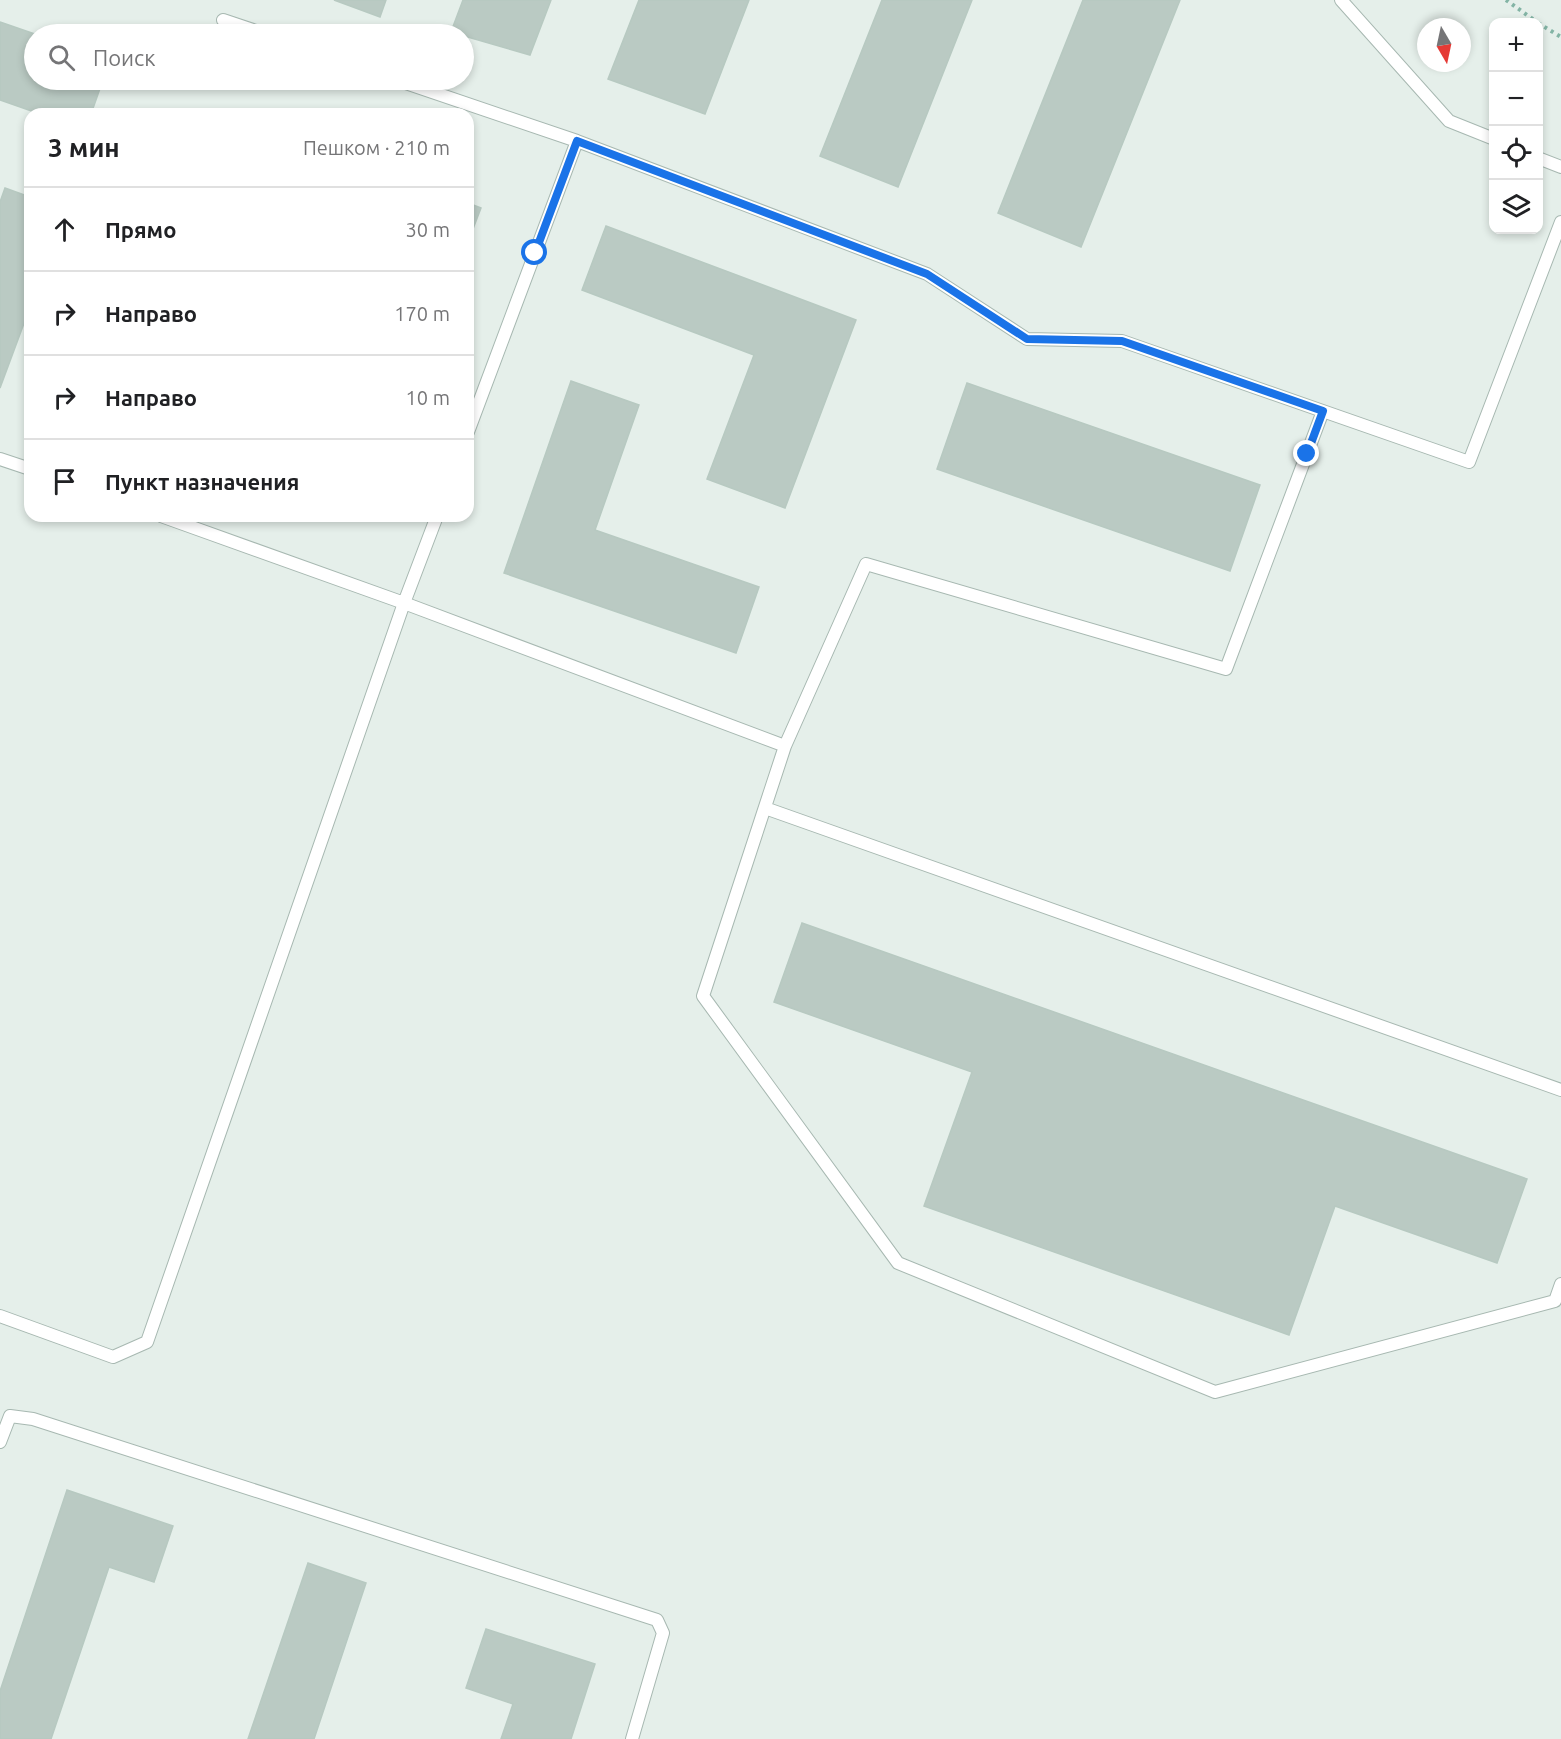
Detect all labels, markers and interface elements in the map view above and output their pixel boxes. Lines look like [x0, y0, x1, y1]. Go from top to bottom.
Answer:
north arrow [1417, 18, 1471, 72]
map controls [1489, 18, 1543, 234]
button: + [1489, 18, 1543, 72]
search box [24, 24, 474, 90]
icon: search [45, 41, 78, 74]
text: Поиск [93, 45, 156, 70]
button: − [1489, 72, 1543, 126]
button: locate [1489, 126, 1543, 180]
text: 3 мин [48, 133, 120, 162]
text: Пешком · 210 m [303, 136, 450, 159]
button: layers [1489, 180, 1543, 234]
icon: ahead [48, 213, 81, 246]
text: Прямо [105, 217, 176, 242]
text: 30 m [406, 218, 450, 241]
route start [521, 239, 547, 265]
icon: right [48, 297, 81, 330]
text: Направо [105, 301, 197, 326]
text: 170 m [394, 302, 450, 325]
icon: right [48, 381, 81, 414]
text: Направо [105, 385, 197, 410]
text: 10 m [406, 386, 450, 409]
route end [1293, 440, 1319, 466]
icon: arrive [48, 465, 81, 498]
text: Пункт назначения [105, 469, 299, 494]

